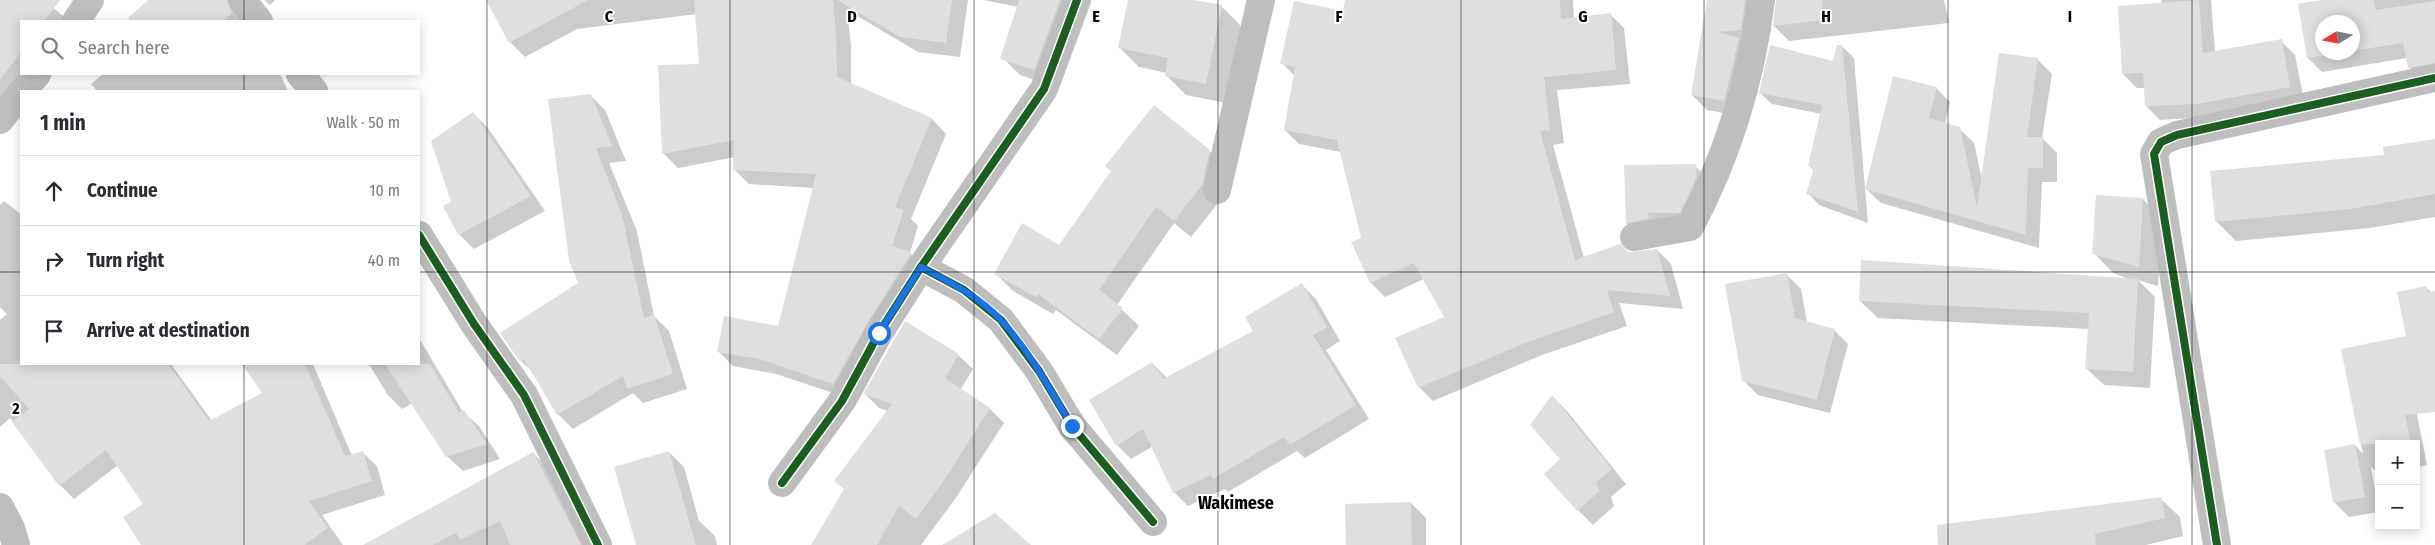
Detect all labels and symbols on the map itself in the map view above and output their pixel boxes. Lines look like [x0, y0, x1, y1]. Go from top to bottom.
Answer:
text: C [605, 7, 614, 26]
text: D [847, 7, 857, 26]
text: E [1092, 7, 1100, 26]
text: F [1335, 7, 1343, 26]
text: G [1578, 7, 1588, 26]
text: H [1821, 7, 1831, 26]
text: I [2068, 7, 2072, 26]
north arrow [2315, 15, 2360, 60]
route start [868, 322, 891, 345]
text: 2 [11, 399, 20, 418]
route end [1061, 415, 1084, 438]
district label: Wakimese [1198, 492, 1274, 514]

